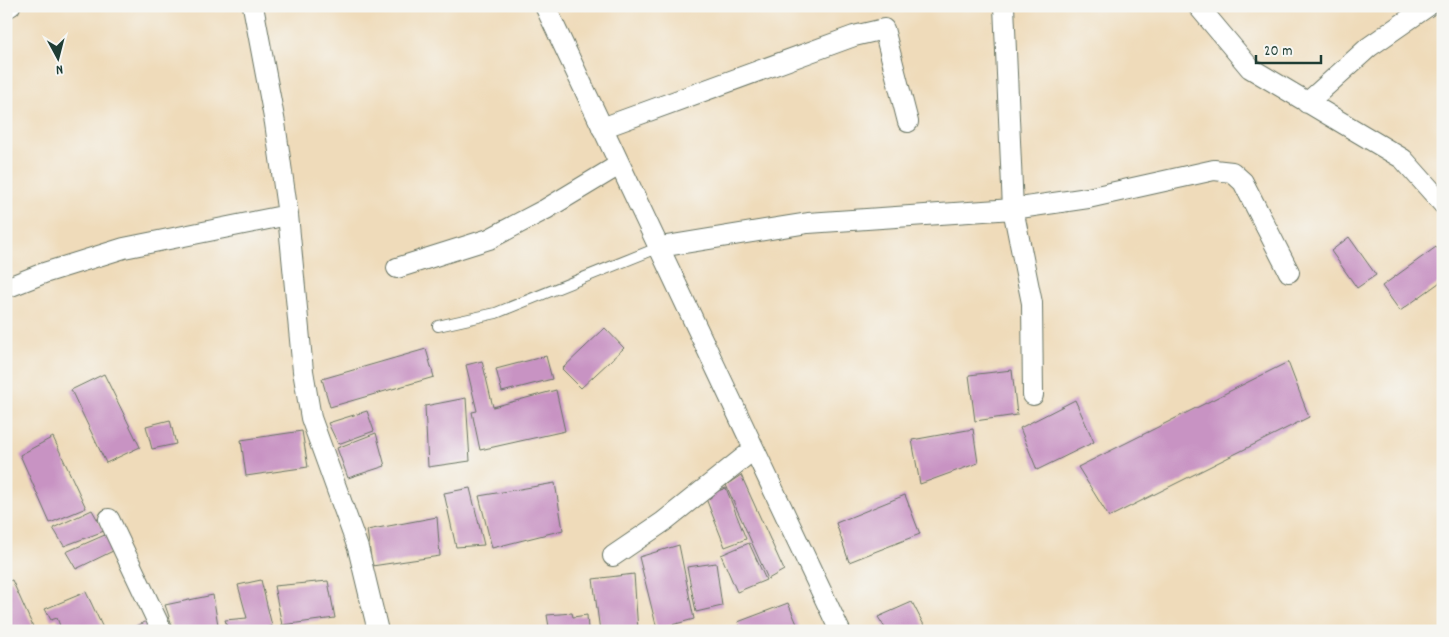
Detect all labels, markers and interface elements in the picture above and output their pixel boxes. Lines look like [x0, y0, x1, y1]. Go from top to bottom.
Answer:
north arrow [32, 32, 82, 82]
scale bar [1256, 32, 1322, 64]
text: 20 m [1264, 41, 1292, 63]
text: N [55, 59, 64, 79]

